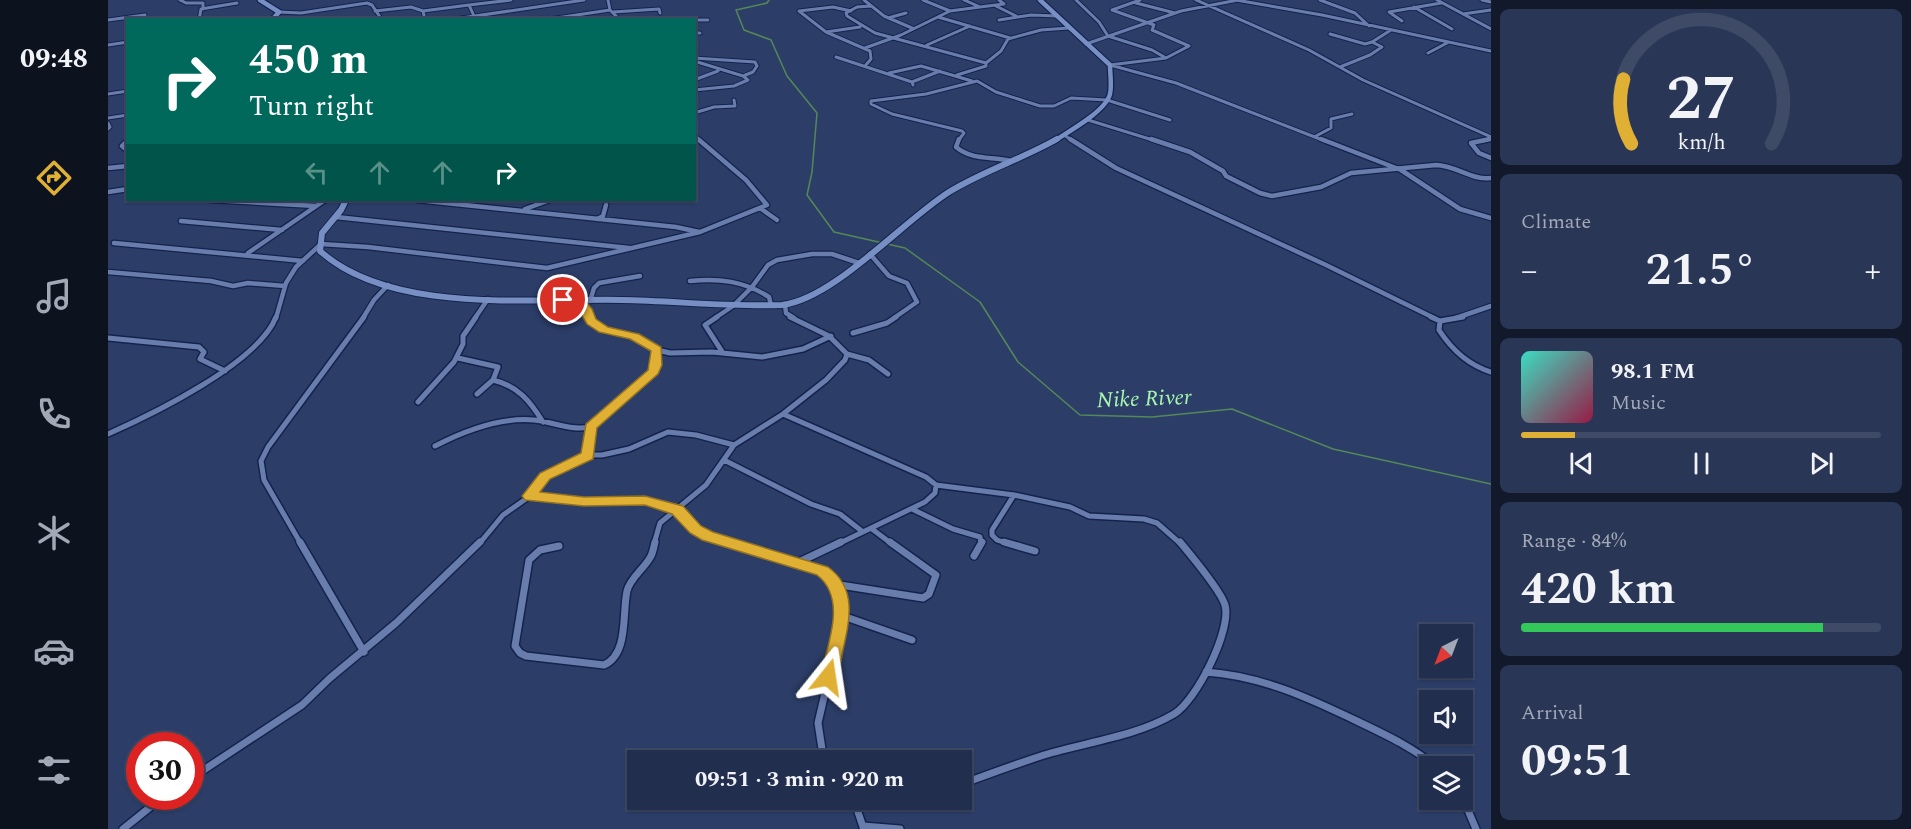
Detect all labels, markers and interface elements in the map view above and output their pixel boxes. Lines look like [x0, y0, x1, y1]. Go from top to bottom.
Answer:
text: 450 m [249, 29, 368, 92]
text: 09:48 [20, 38, 88, 80]
icon: right [150, 42, 228, 120]
text: 27 [1666, 52, 1736, 147]
text: Turn right [249, 86, 374, 128]
text: km/h [1677, 126, 1725, 159]
icon: left [300, 156, 333, 189]
icon: ahead [363, 156, 396, 189]
icon: ahead [426, 156, 459, 189]
icon: right [489, 156, 522, 189]
icon: directions [33, 157, 75, 199]
text: Climate [1521, 207, 1591, 237]
text: 21.5° [1646, 236, 1756, 305]
text: − [1521, 246, 1538, 296]
text: + [1864, 246, 1881, 296]
pin [537, 274, 588, 325]
icon: music [33, 275, 75, 317]
icon: arrive [546, 283, 579, 316]
text: 98.1 FM [1611, 355, 1695, 388]
water label: Nike River [1096, 381, 1193, 417]
text: Music [1611, 388, 1666, 418]
icon: phone [33, 393, 75, 435]
icon: previous [1565, 447, 1598, 480]
icon: pause [1685, 447, 1718, 480]
icon: next [1805, 447, 1838, 480]
icon: climate [33, 512, 75, 554]
text: Range · 84% [1521, 526, 1626, 556]
text: 420 km [1521, 555, 1676, 624]
north arrow [1419, 624, 1473, 678]
map controls [1419, 624, 1473, 810]
icon: car [33, 630, 75, 672]
position arrow [796, 645, 860, 709]
button: sound [1419, 690, 1473, 744]
text: Arrival [1521, 698, 1583, 728]
text: 09:51 [1521, 727, 1634, 796]
speed limit sign: 30 [126, 732, 204, 810]
icon: filters [33, 749, 75, 791]
button: layers [1419, 756, 1473, 810]
text: 09:51 · 3 min · 920 m [695, 763, 904, 796]

